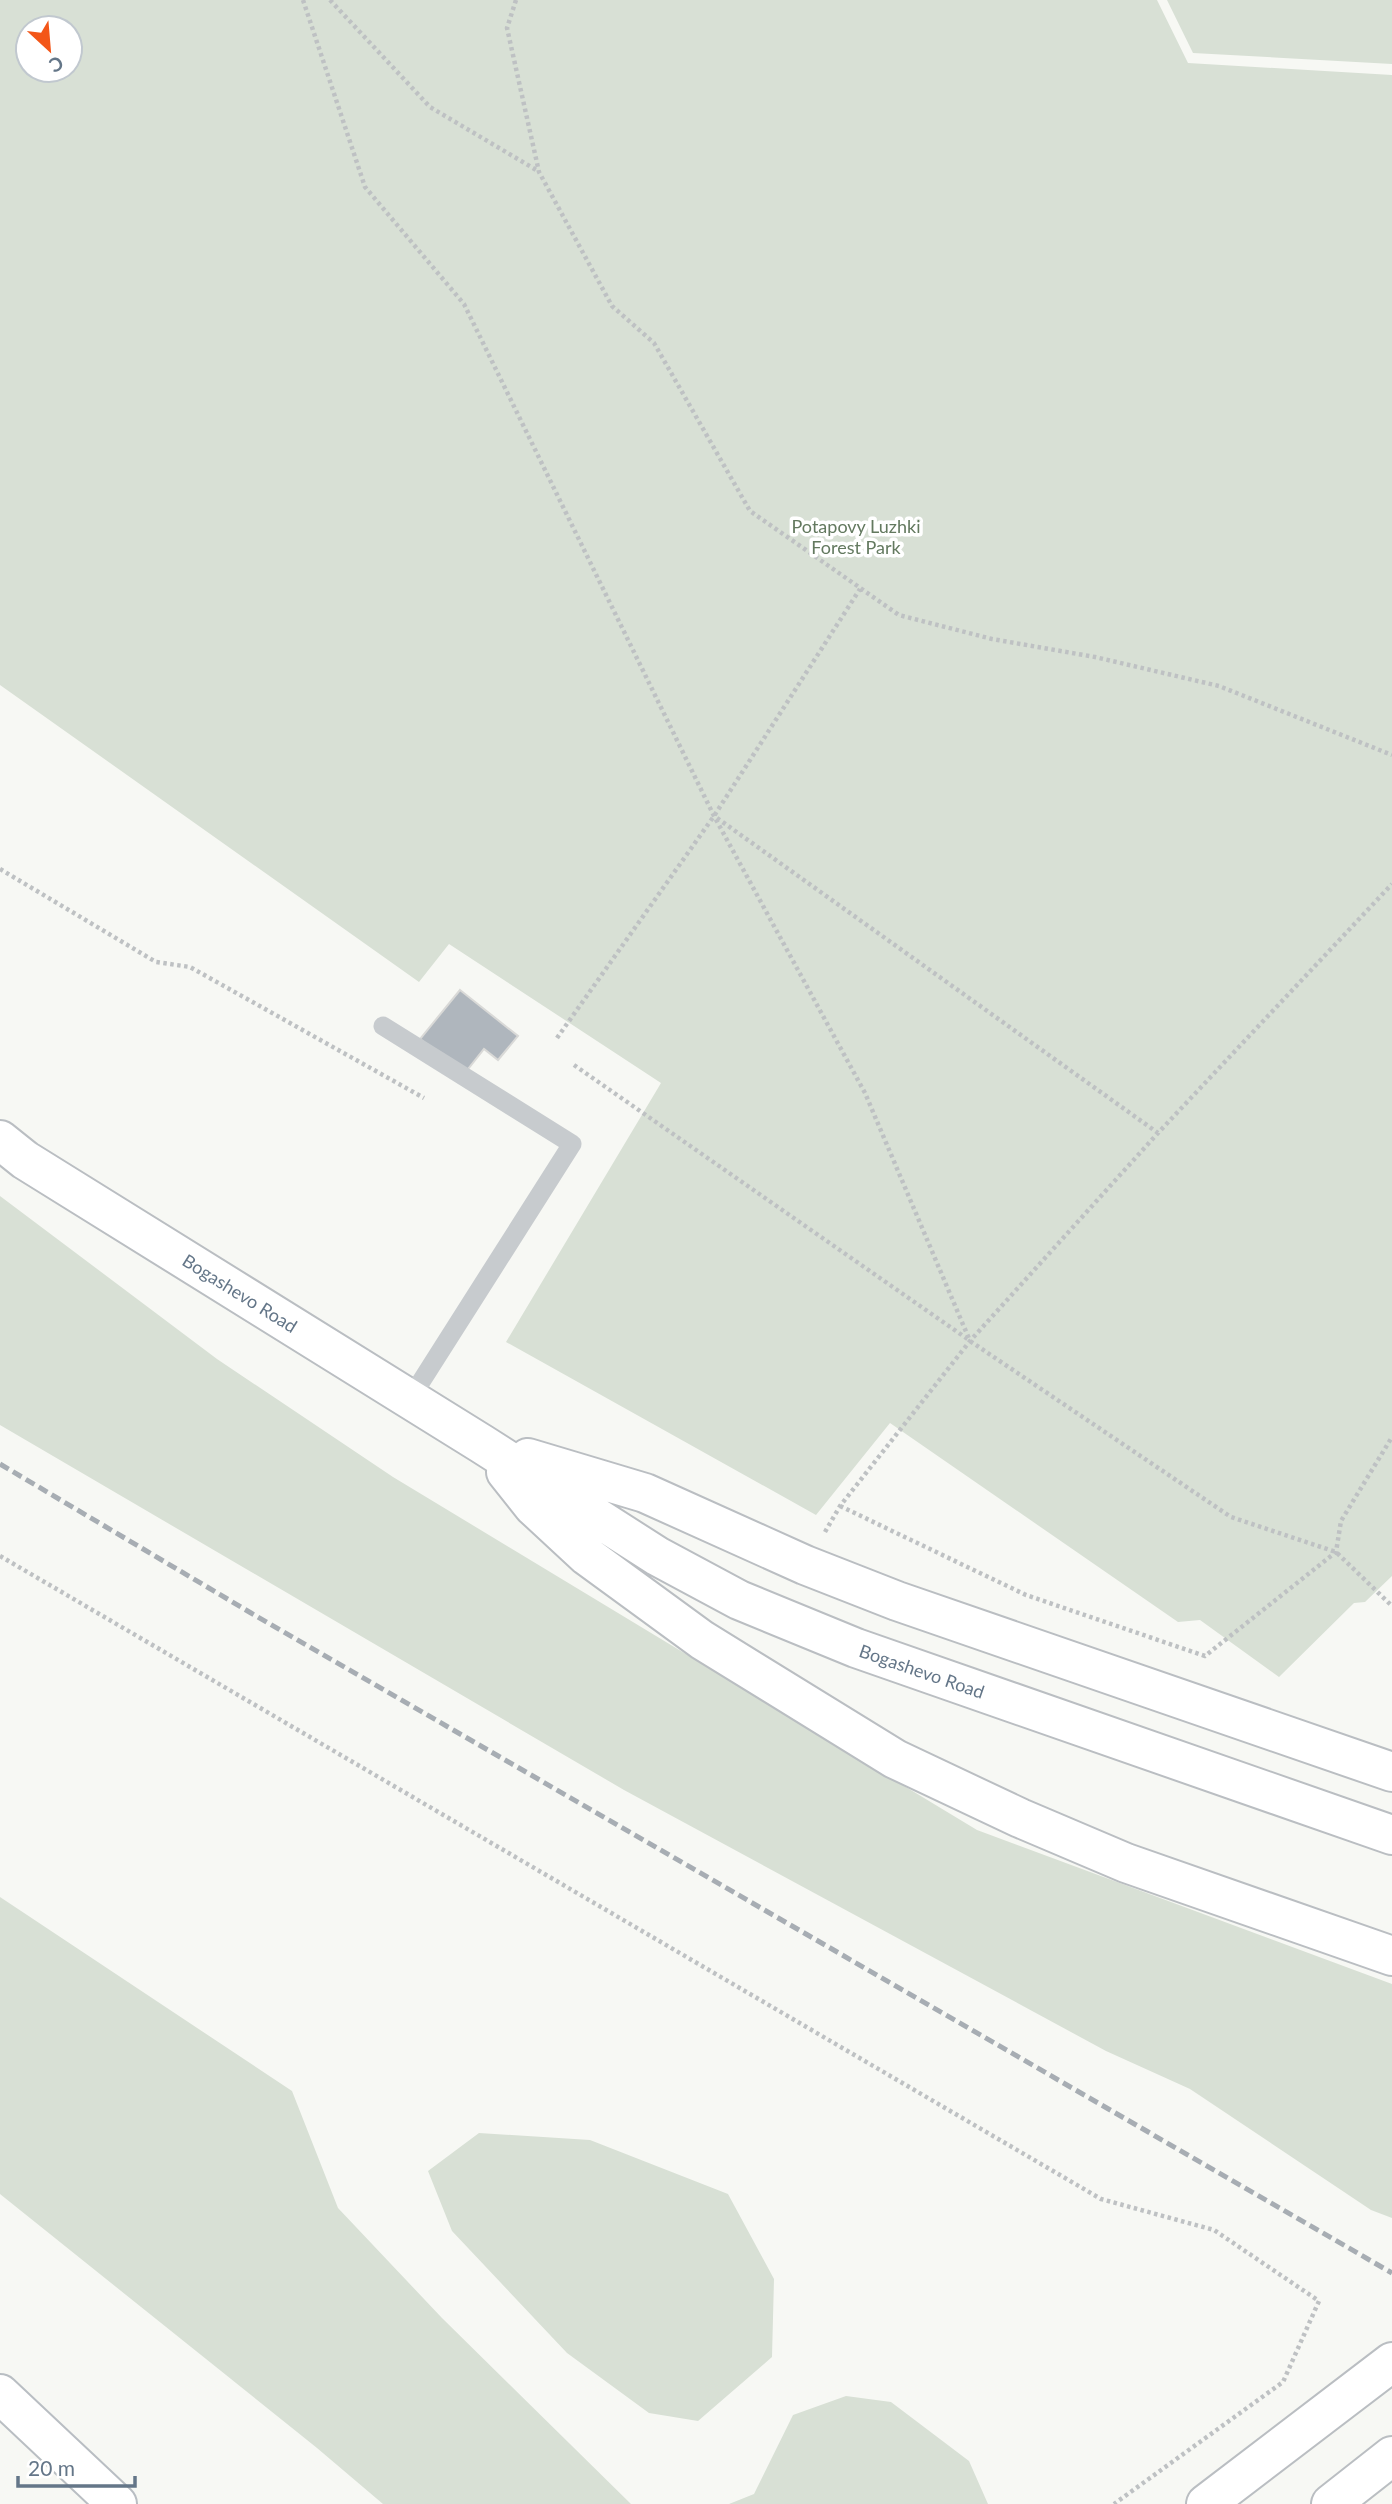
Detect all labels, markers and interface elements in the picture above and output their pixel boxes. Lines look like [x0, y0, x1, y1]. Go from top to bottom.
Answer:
north arrow [14, 14, 84, 84]
text: С [46, 52, 67, 78]
park label: Potapovy Luzhki Forest Park [792, 515, 920, 558]
street label: Bogashevo Road [179, 1249, 301, 1337]
street label: Bogashevo Road [857, 1639, 987, 1703]
scale bar [18, 2444, 135, 2488]
text: 20 m [28, 2455, 75, 2480]

